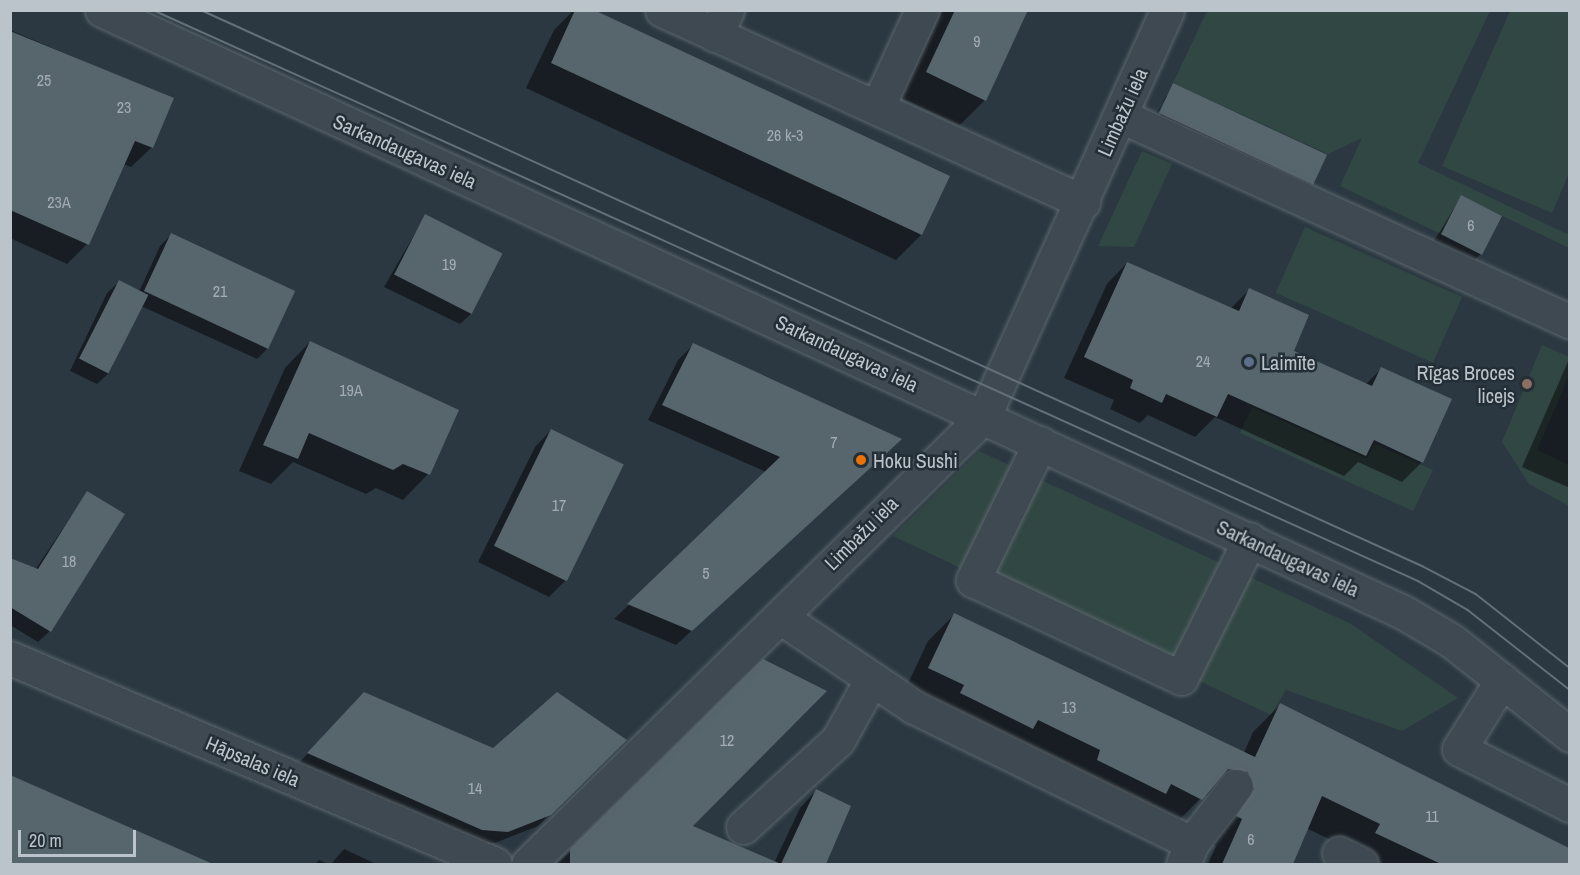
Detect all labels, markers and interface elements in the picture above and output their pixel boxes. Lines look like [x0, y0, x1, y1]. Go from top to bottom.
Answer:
house number: 9 [973, 31, 981, 51]
street label: Limbažu iela [1092, 64, 1152, 160]
house number: 25 [37, 70, 51, 90]
house number: 23 [117, 97, 131, 117]
street label: Sarkandaugavas iela [330, 109, 480, 193]
house number: 26 k-3 [767, 125, 803, 145]
house number: 23A [47, 192, 71, 212]
house number: 6 [1467, 215, 1475, 235]
house number: 19 [442, 254, 456, 274]
house number: 21 [213, 281, 227, 301]
street label: Sarkandaugavas iela [772, 310, 922, 396]
place label: Laimīte [1261, 350, 1316, 374]
house number: 24 [1196, 351, 1210, 371]
marker: Laimīte [1242, 355, 1256, 369]
place label: Rīgas Broces licejs [1417, 360, 1515, 407]
marker: Rīgas Broces licejs [1520, 377, 1534, 391]
house number: 19A [339, 380, 363, 400]
house number: 7 [830, 432, 838, 452]
place label: Hoku Sushi [873, 448, 958, 472]
marker: Hoku Sushi [854, 453, 868, 467]
street label: Limbažu iela [819, 491, 903, 575]
house number: 17 [552, 495, 566, 515]
street label: Sarkandaugavas iela [1213, 515, 1363, 601]
house number: 18 [62, 551, 76, 571]
house number: 5 [702, 563, 710, 583]
house number: 13 [1062, 697, 1076, 717]
house number: 12 [720, 730, 734, 750]
street label: Hāpsalas iela [203, 731, 303, 791]
house number: 14 [468, 778, 482, 798]
house number: 11 [1425, 806, 1439, 826]
scale bar [21, 818, 140, 856]
text: 20 m [29, 828, 62, 853]
house number: 6 [1247, 829, 1255, 849]

